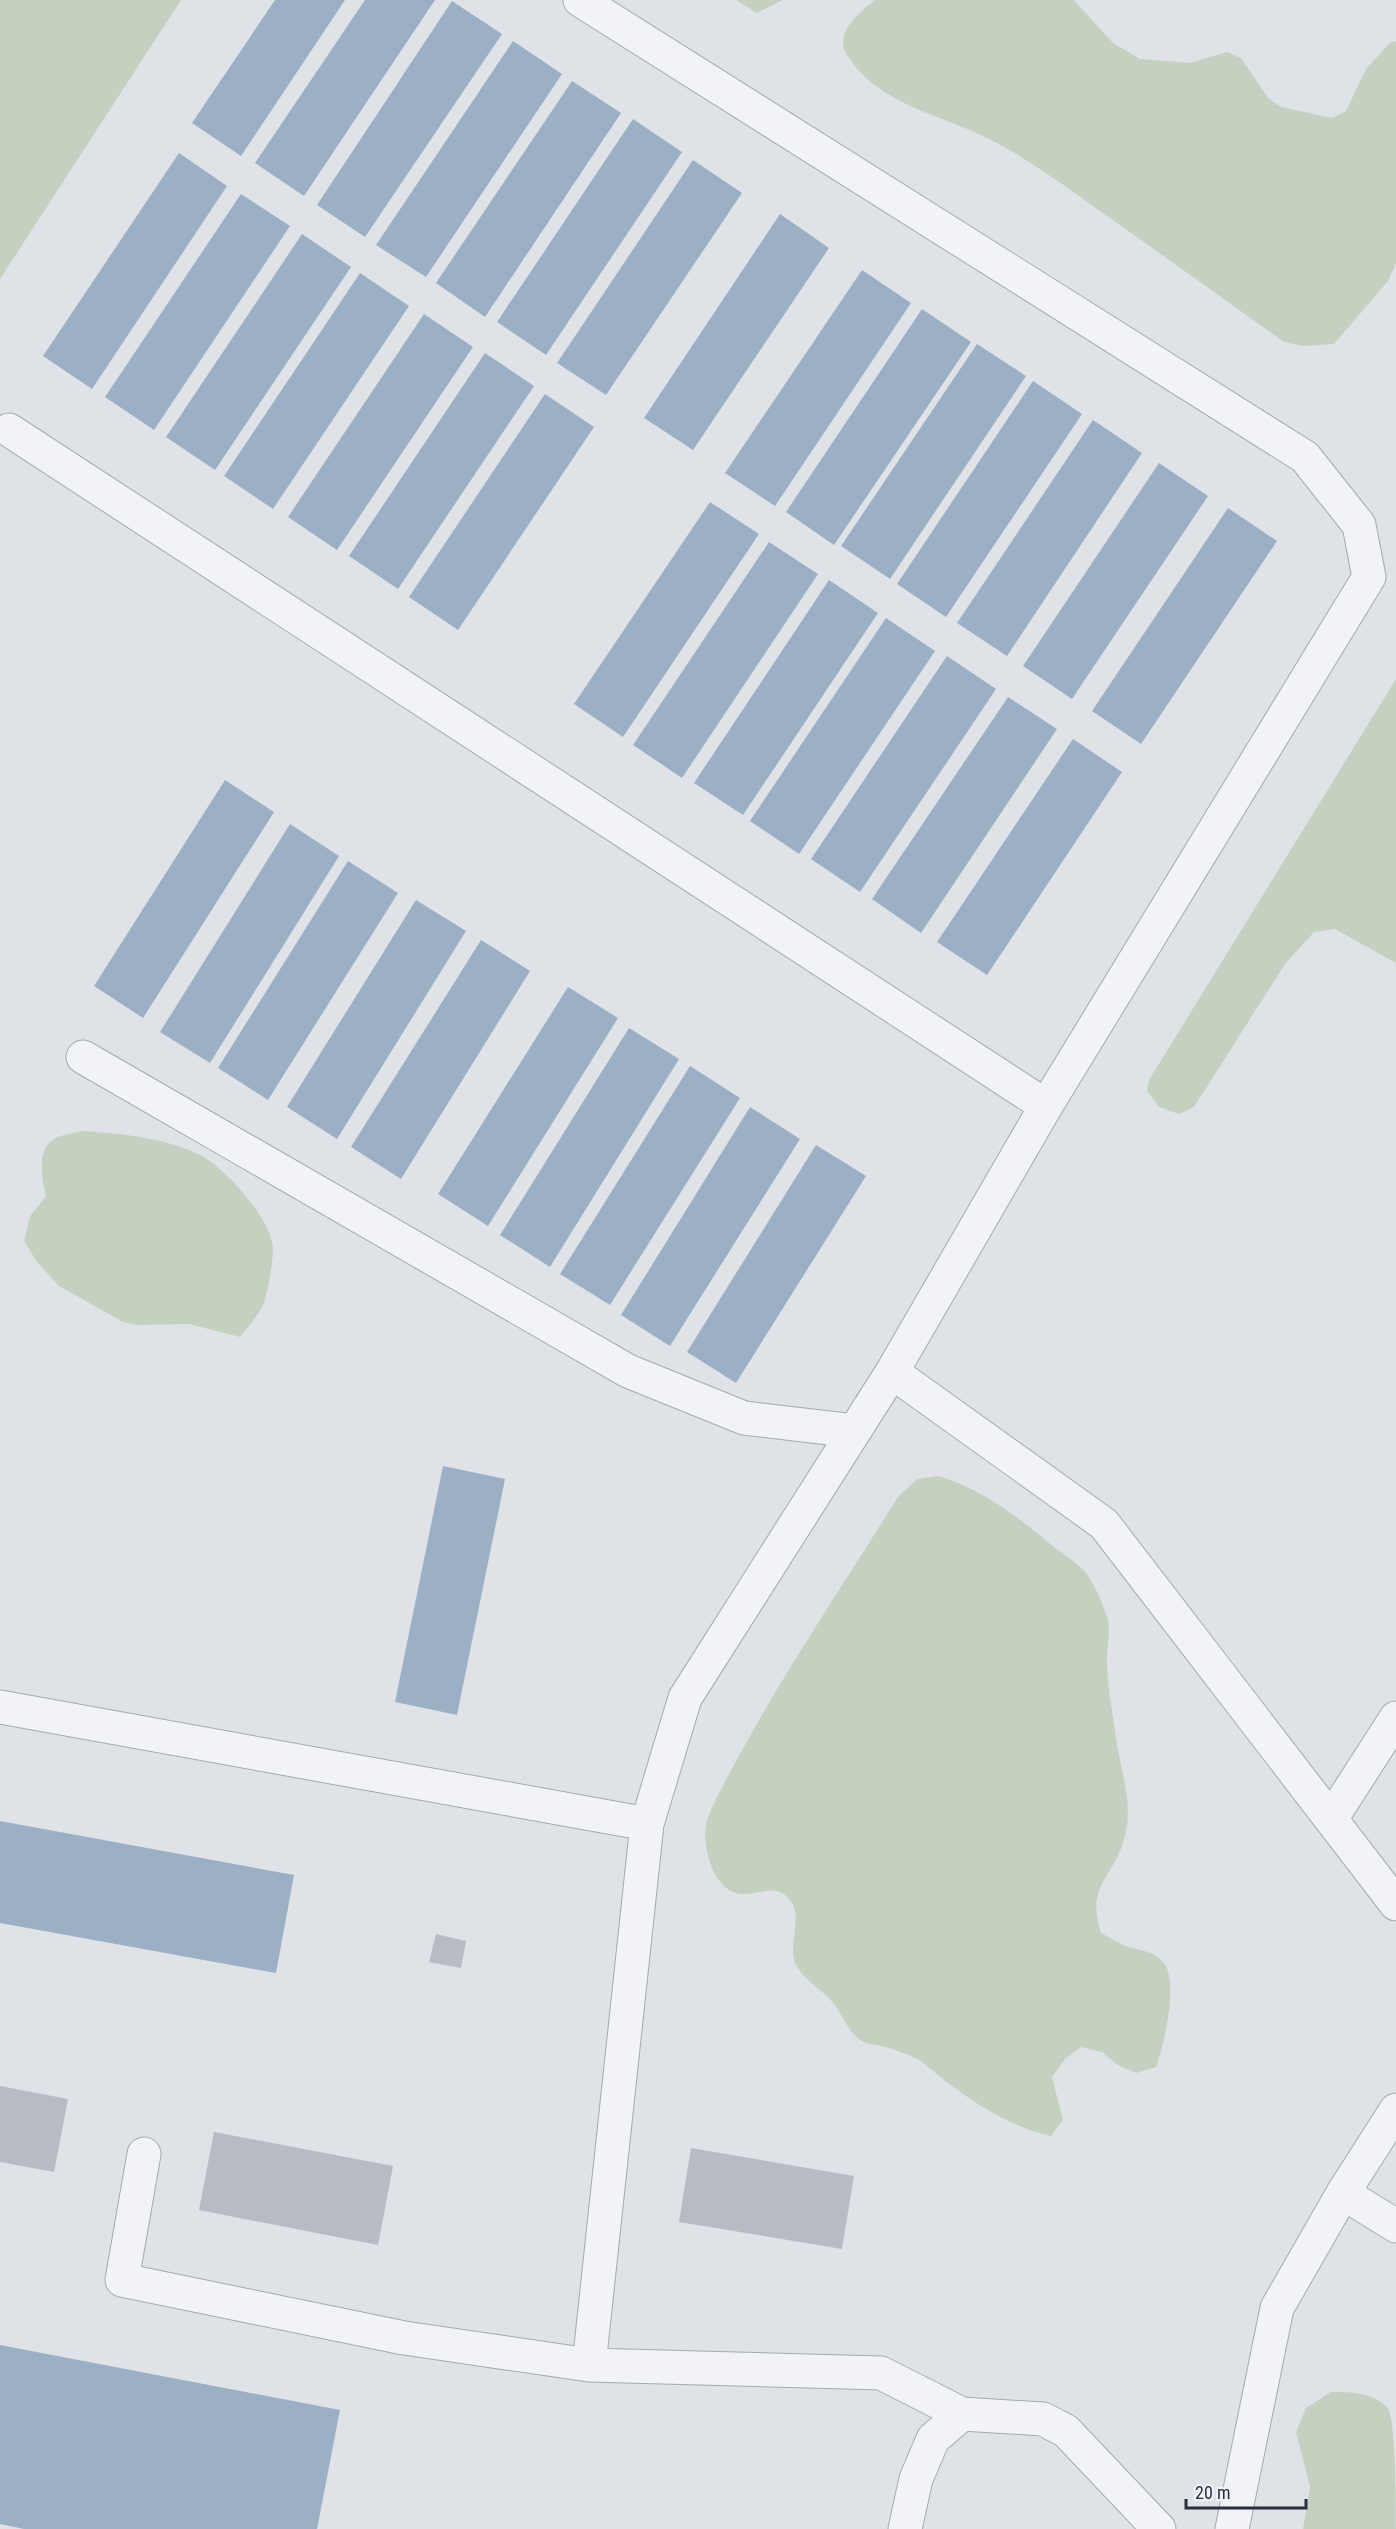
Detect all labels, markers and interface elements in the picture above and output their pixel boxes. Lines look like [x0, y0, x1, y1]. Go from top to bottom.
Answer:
scale bar [1186, 2472, 1306, 2510]
text: 20 m [1195, 2482, 1230, 2503]

